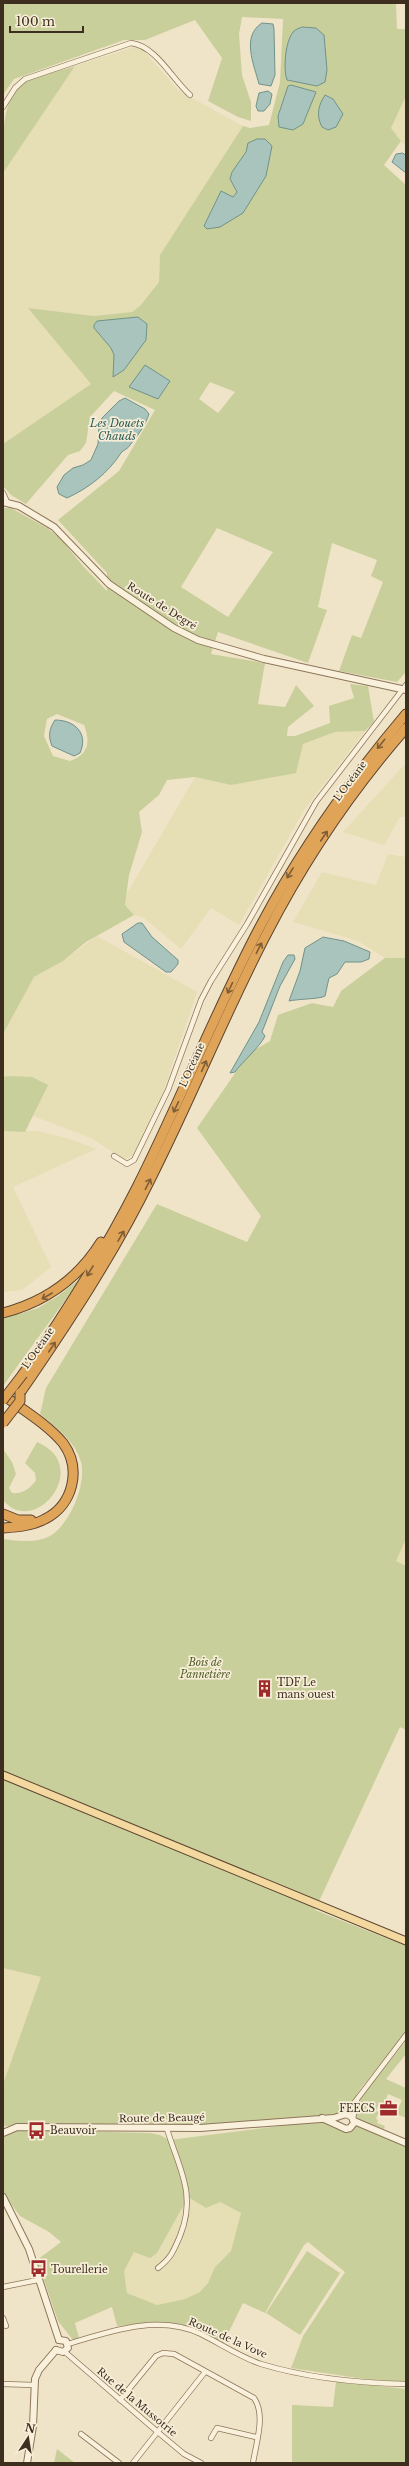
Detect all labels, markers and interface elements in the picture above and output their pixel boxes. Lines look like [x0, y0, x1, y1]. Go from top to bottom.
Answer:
scale bar [10, 8, 83, 34]
text: 100 m [16, 14, 55, 29]
water label: Les Douets Chauds [89, 416, 144, 443]
street label: Route de Degré [125, 579, 199, 633]
one-way arrow [376, 739, 385, 750]
street label: L’Océane [331, 758, 370, 804]
one-way arrow [320, 831, 328, 842]
one-way arrow [286, 867, 294, 879]
one-way arrow [256, 943, 263, 955]
one-way arrow [226, 982, 233, 994]
street label: L’Océane [176, 1040, 208, 1089]
one-way arrow [201, 1061, 208, 1073]
one-way arrow [172, 1100, 179, 1112]
one-way arrow [145, 1178, 153, 1190]
one-way arrow [117, 1230, 125, 1242]
one-way arrow [86, 1265, 94, 1277]
one-way arrow [41, 1293, 53, 1301]
street label: L’Océane [19, 1325, 57, 1371]
one-way arrow [48, 1342, 56, 1353]
park label: Bois de Pannetière [179, 1656, 230, 1681]
place label: TDF Le mans ouest [277, 1676, 335, 1701]
building icon: TDF Le mans ouest [254, 1678, 274, 1698]
office icon: FEECS [378, 2098, 398, 2118]
place label: FEECS [339, 2102, 375, 2115]
street label: Route de Beaugé [119, 2111, 205, 2125]
bus stop icon: Beauvoir [27, 2120, 47, 2140]
place label: Beauvoir [50, 2124, 96, 2137]
bus stop icon: Tourellerie [28, 2259, 48, 2279]
place label: Tourellerie [51, 2263, 108, 2276]
street label: Route de la Vove [187, 2315, 270, 2361]
street label: Rue de la Mussotrie [94, 2365, 180, 2440]
north arrow [8, 2418, 48, 2458]
text: N [24, 2420, 37, 2436]

